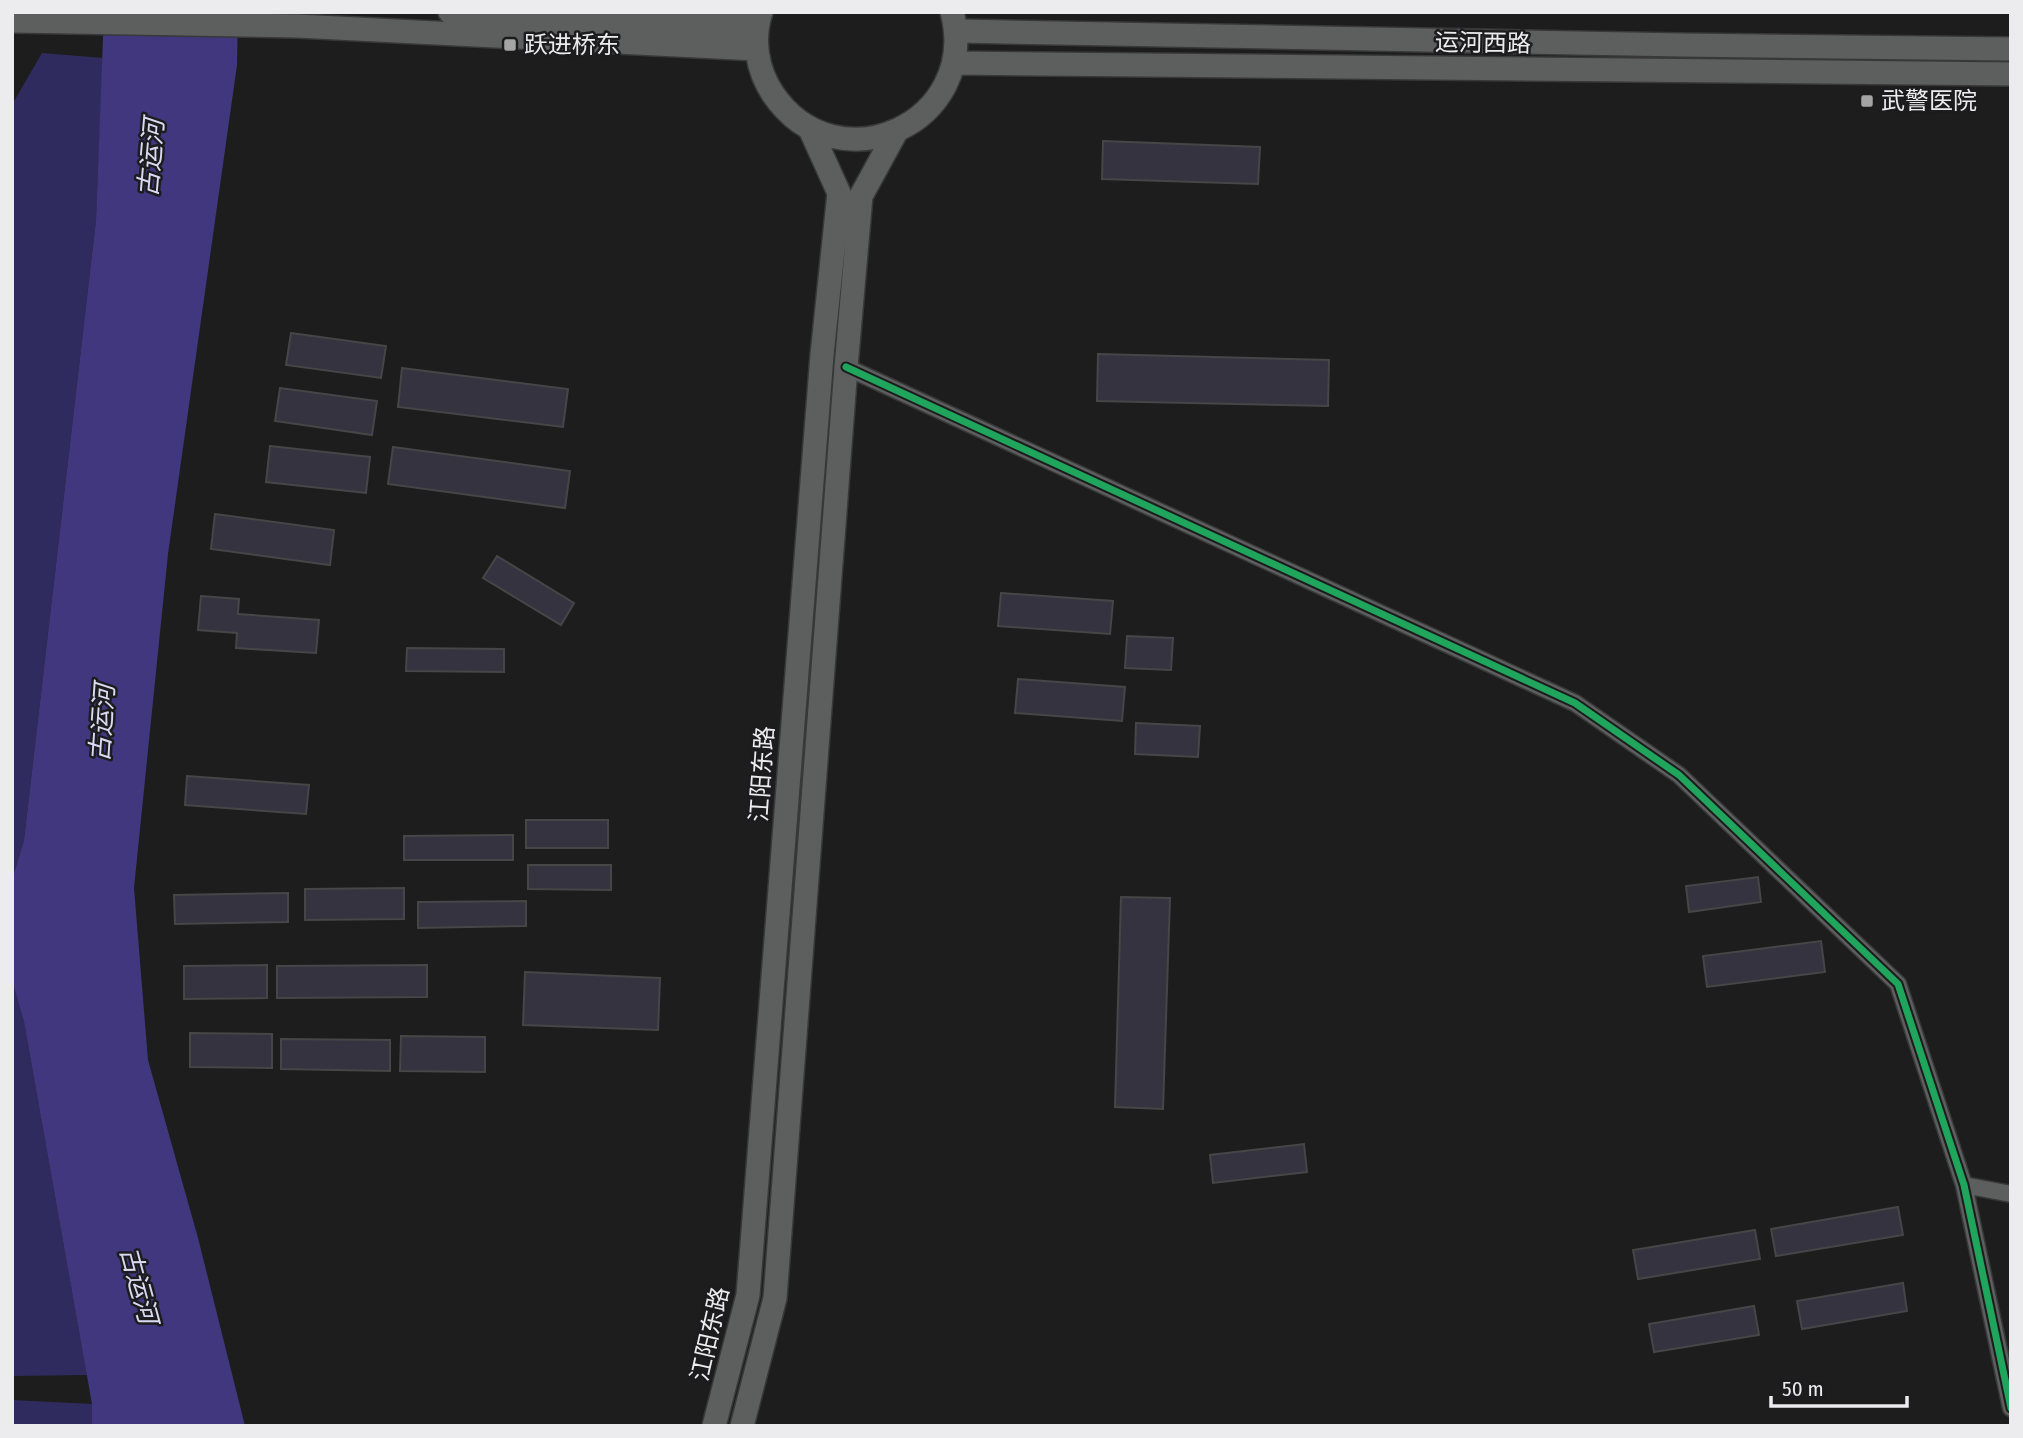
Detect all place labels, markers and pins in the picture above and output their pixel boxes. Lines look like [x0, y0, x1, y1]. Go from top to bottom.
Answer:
place label: 跃进桥东 [524, 31, 620, 59]
marker: 跃进桥东 [502, 37, 518, 53]
place label: 武警医院 [1881, 87, 1977, 115]
marker: 武警医院 [1859, 93, 1875, 109]

